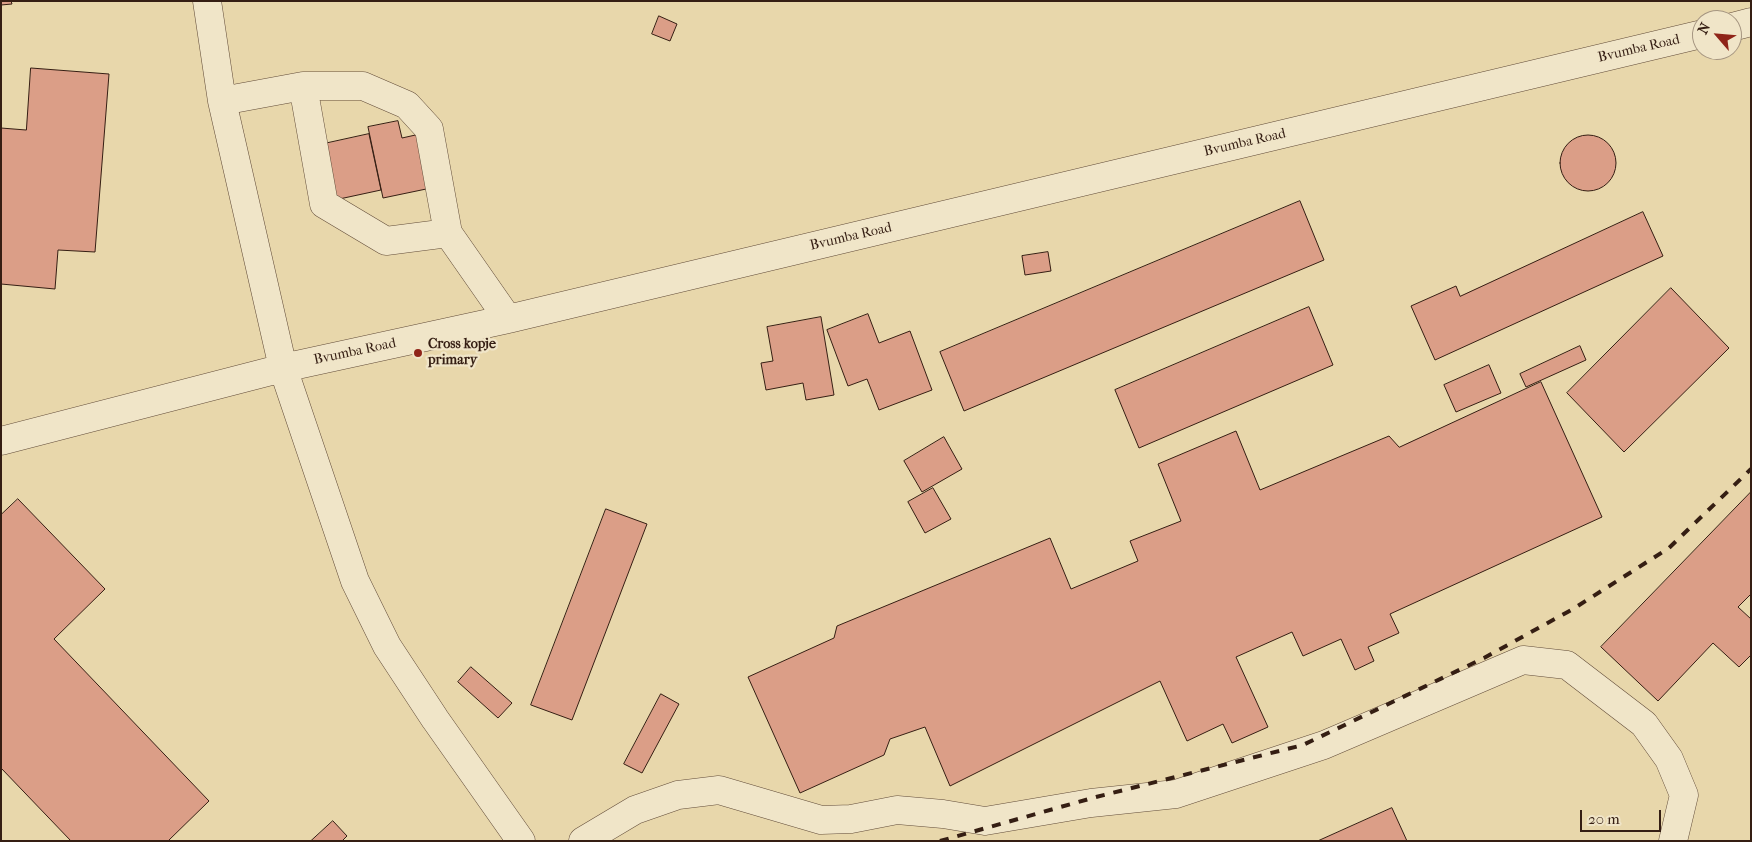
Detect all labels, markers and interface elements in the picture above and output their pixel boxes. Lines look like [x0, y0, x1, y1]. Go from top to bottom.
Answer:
north arrow [1692, 10, 1742, 60]
text: N [1694, 20, 1714, 37]
street label: Bvumba Road [1596, 31, 1682, 67]
street label: Bvumba Road [1202, 125, 1288, 161]
street label: Bvumba Road [808, 219, 894, 255]
street label: Bvumba Road [312, 335, 398, 369]
place label: Cross kopje primary [428, 337, 496, 370]
marker: Cross kopje primary [412, 347, 424, 359]
scale bar [1582, 800, 1663, 832]
text: 20 m [1588, 810, 1620, 828]

